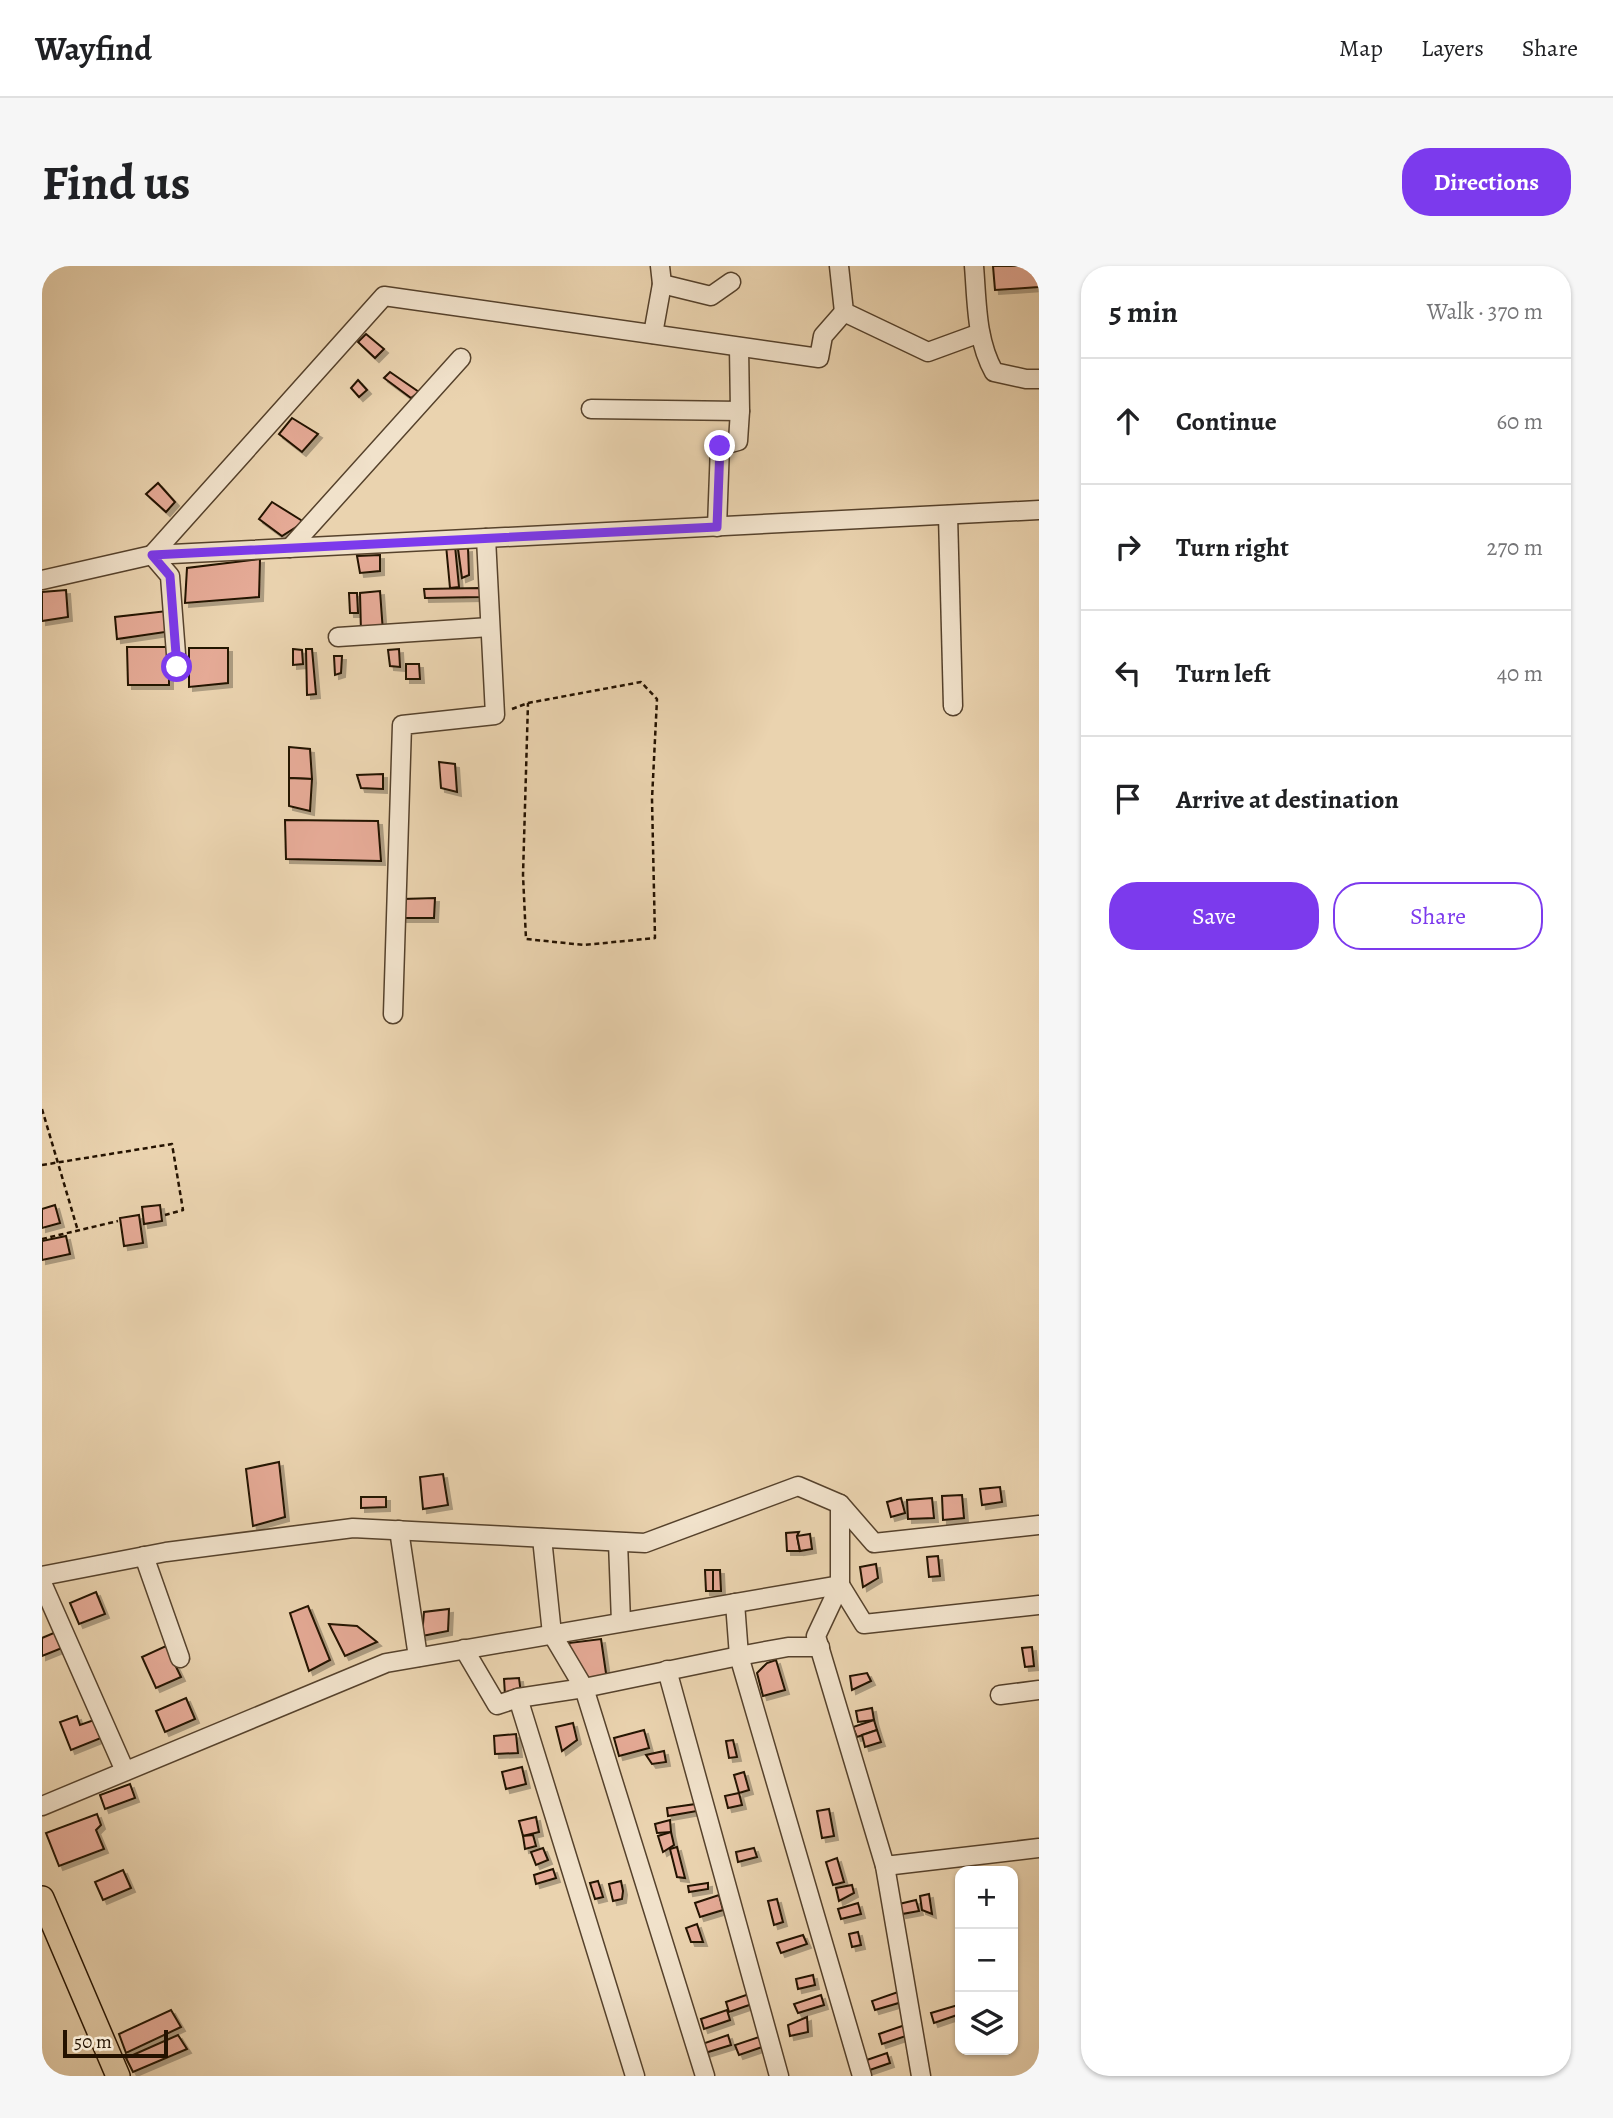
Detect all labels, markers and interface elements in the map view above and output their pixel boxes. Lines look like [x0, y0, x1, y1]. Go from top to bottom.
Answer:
text: Wayfind [35, 26, 152, 71]
text: Map [1339, 32, 1383, 64]
text: Layers [1421, 32, 1484, 64]
text: Share [1522, 32, 1578, 64]
button: Directions [1402, 148, 1571, 216]
text: Find us [42, 149, 190, 216]
text: 5 min [1109, 292, 1178, 332]
text: Walk · 370 m [1427, 296, 1543, 327]
icon: ahead [1109, 402, 1147, 440]
text: Continue [1176, 404, 1277, 439]
text: 60 m [1496, 406, 1543, 437]
route end [704, 430, 735, 461]
icon: right [1109, 528, 1147, 566]
text: Turn right [1176, 530, 1289, 565]
text: 270 m [1486, 532, 1543, 563]
route start [161, 651, 192, 682]
icon: left [1109, 654, 1147, 692]
text: Turn left [1176, 656, 1271, 691]
text: 40 m [1497, 658, 1543, 689]
icon: arrive [1109, 780, 1147, 818]
text: Arrive at destination [1176, 782, 1399, 817]
button: Save [1109, 882, 1319, 950]
button: Share [1333, 882, 1543, 950]
map controls [955, 1866, 1018, 2055]
button: + [955, 1866, 1018, 1929]
button: − [955, 1929, 1018, 1992]
button: layers [955, 1992, 1018, 2055]
scale bar [63, 2027, 168, 2059]
text: 50 m [74, 2029, 112, 2055]

